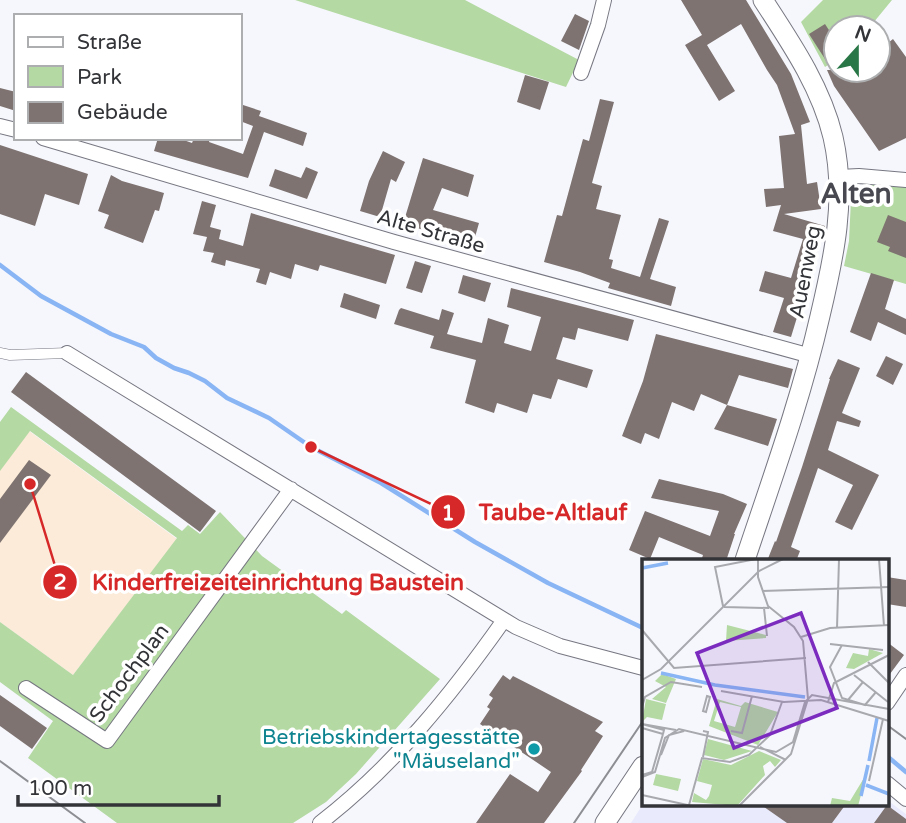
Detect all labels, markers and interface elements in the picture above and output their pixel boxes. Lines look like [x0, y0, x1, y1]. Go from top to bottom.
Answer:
legend [14, 14, 242, 140]
north arrow [822, 14, 892, 84]
text: N [852, 21, 874, 47]
text: Straße [77, 30, 142, 55]
text: Park [77, 65, 122, 90]
text: Gebäude [77, 100, 168, 125]
district label: Alten [820, 177, 892, 211]
street label: Alte Straße [374, 204, 488, 259]
street label: Auenweg [784, 223, 827, 321]
callout: Taube-Altlauf [430, 490, 642, 534]
text: Taube-Altlauf [478, 499, 628, 527]
text: 1 [441, 501, 455, 526]
inset map [642, 559, 888, 806]
callout: Kinderfreizeiteinrichtung Baustein [43, 560, 478, 604]
text: Kinderfreizeiteinrichtung Baustein [92, 569, 464, 597]
text: 2 [53, 570, 67, 595]
street label: Schochplan [84, 619, 175, 727]
place label: Betriebskindertagesstätte "Mäuseland" [262, 725, 520, 774]
marker: Betriebskindertagesstätte "Mäuseland" [526, 741, 542, 757]
scale bar [18, 764, 219, 808]
text: 100 m [28, 776, 92, 801]

